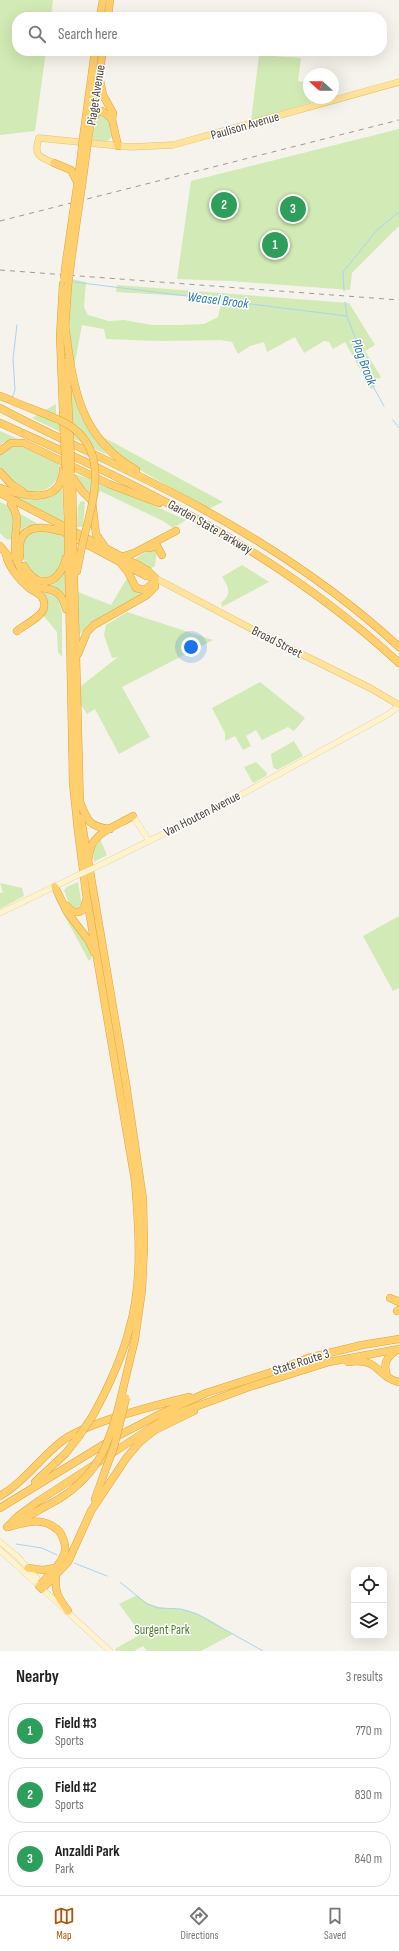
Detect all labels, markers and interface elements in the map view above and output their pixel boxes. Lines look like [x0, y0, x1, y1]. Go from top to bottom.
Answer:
search box [12, 12, 387, 56]
icon: search [26, 23, 48, 45]
text: Search here [58, 25, 118, 44]
street label: Piaget Avenue [83, 64, 109, 126]
north arrow [303, 68, 339, 104]
street label: Paulison Avenue [209, 109, 281, 143]
pin: 2 [211, 190, 237, 220]
pin: 3 [280, 194, 306, 224]
pin: 1 [262, 230, 288, 260]
water label: Weasel Brook [187, 288, 250, 312]
water label: Plog Brook [347, 336, 381, 388]
street label: Garden State Parkway [165, 496, 255, 558]
street label: Broad Street [249, 622, 305, 662]
your location [181, 637, 201, 657]
street label: Van Houten Avenue [161, 788, 243, 840]
street label: State Route 3 [271, 1345, 331, 1379]
map controls [351, 1567, 387, 1639]
button: locate [351, 1567, 387, 1603]
button: layers [351, 1603, 387, 1639]
park label: Surgent Park [134, 1622, 190, 1638]
text: Nearby [16, 1667, 59, 1687]
text: 3 results [346, 1669, 383, 1685]
text: Field #3 [55, 1714, 97, 1733]
text: 1 [27, 1723, 33, 1739]
text: 770 m [355, 1723, 382, 1739]
text: Sports [55, 1733, 84, 1749]
text: Field #2 [55, 1778, 97, 1797]
text: 2 [27, 1787, 33, 1803]
text: 830 m [355, 1787, 382, 1803]
text: Sports [55, 1797, 84, 1813]
text: Anzaldi Park [55, 1842, 120, 1861]
text: 3 [27, 1851, 33, 1867]
text: 840 m [354, 1851, 382, 1867]
text: Park [55, 1861, 74, 1877]
tab: Map [53, 1905, 75, 1942]
tab: Directions [181, 1905, 218, 1942]
tab: Saved [324, 1905, 346, 1942]

